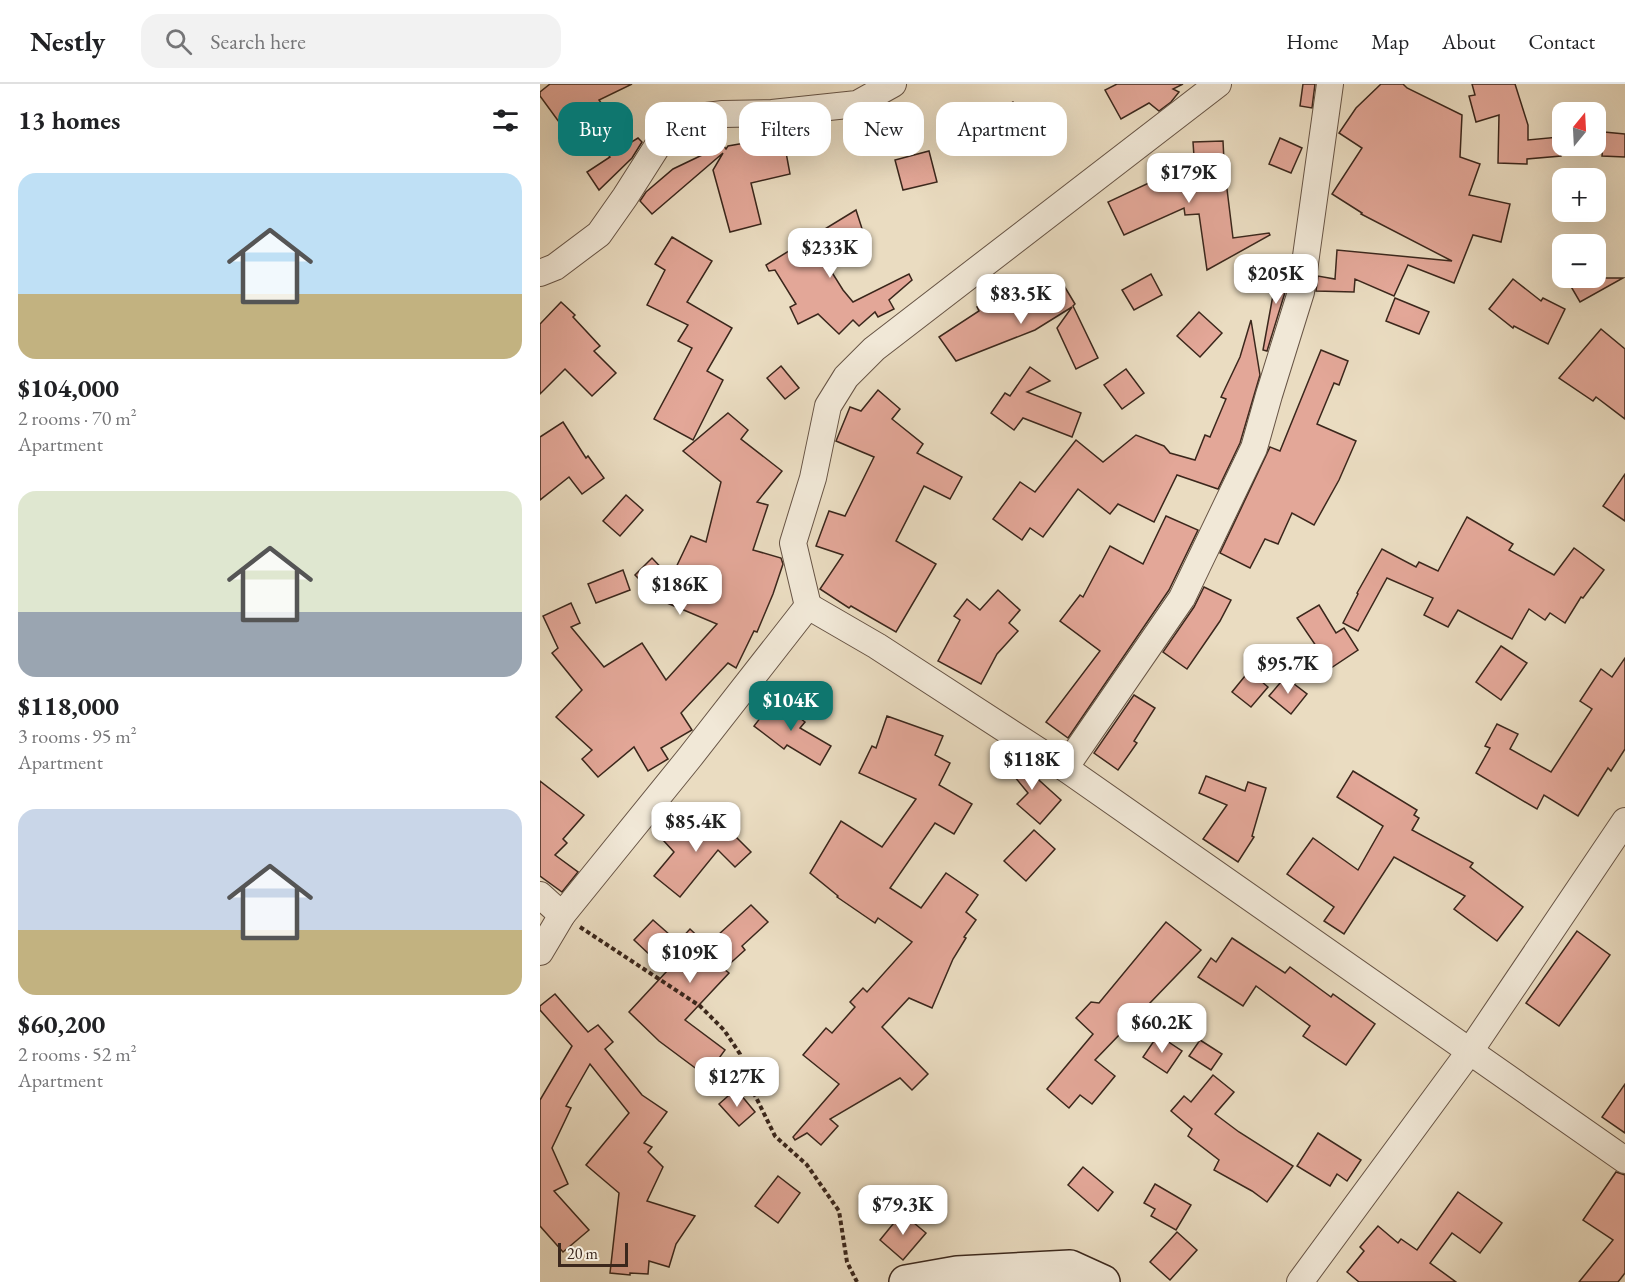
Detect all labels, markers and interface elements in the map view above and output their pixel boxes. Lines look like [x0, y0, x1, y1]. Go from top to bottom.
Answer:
search box [141, 14, 561, 68]
text: Nestly [30, 23, 105, 59]
icon: search [162, 25, 195, 58]
text: Search here [210, 27, 306, 56]
text: Home [1286, 28, 1338, 55]
text: Map [1371, 28, 1409, 55]
text: About [1442, 28, 1495, 55]
text: Contact [1528, 28, 1595, 55]
chip: Buy [558, 102, 633, 156]
chip: Rent [645, 102, 727, 156]
chip: Filters [739, 102, 831, 156]
chip: New [843, 102, 924, 156]
chip: Apartment [936, 102, 1067, 156]
north arrow [1552, 102, 1606, 156]
map controls [1552, 102, 1606, 288]
text: 13 homes [18, 103, 120, 137]
icon: filters [489, 104, 522, 137]
pin: $179K [1147, 153, 1231, 204]
text: $179K [1161, 159, 1217, 185]
button: + [1552, 168, 1606, 222]
icon: home [216, 212, 324, 320]
pin: $233K [788, 228, 872, 279]
text: $233K [802, 234, 858, 260]
button: − [1552, 234, 1606, 288]
pin: $205K [1234, 254, 1318, 305]
text: $205K [1248, 260, 1304, 286]
pin: $83.5K [972, 274, 1070, 325]
text: $83.5K [990, 280, 1052, 306]
text: $104,000 [18, 371, 119, 405]
text: 2 rooms · 70 m² [18, 405, 137, 431]
text: Apartment [18, 431, 103, 457]
icon: home [216, 530, 324, 638]
pin: $186K [638, 565, 722, 616]
text: $186K [652, 571, 708, 597]
pin: $95.7K [1239, 644, 1337, 695]
text: $95.7K [1257, 650, 1319, 676]
pin: $104K [749, 681, 833, 732]
text: $104K [763, 687, 819, 713]
text: $118,000 [18, 689, 119, 723]
text: 3 rooms · 95 m² [18, 723, 137, 749]
pin: $118K [990, 740, 1074, 791]
text: $118K [1004, 746, 1060, 772]
text: Apartment [18, 749, 103, 775]
pin: $85.4K [647, 802, 745, 853]
text: $85.4K [665, 808, 727, 834]
icon: home [216, 848, 324, 956]
pin: $109K [648, 933, 732, 984]
text: $109K [662, 939, 718, 965]
pin: $60.2K [1113, 1003, 1211, 1054]
text: $60,200 [18, 1007, 105, 1041]
text: $60.2K [1131, 1009, 1193, 1035]
text: 2 rooms · 52 m² [18, 1041, 137, 1067]
pin: $127K [695, 1057, 779, 1108]
text: $127K [709, 1063, 765, 1089]
text: Apartment [18, 1067, 103, 1093]
pin: $79.3K [854, 1185, 952, 1236]
text: $79.3K [872, 1191, 934, 1217]
scale bar [558, 1240, 628, 1268]
text: 20 m [567, 1243, 598, 1264]

